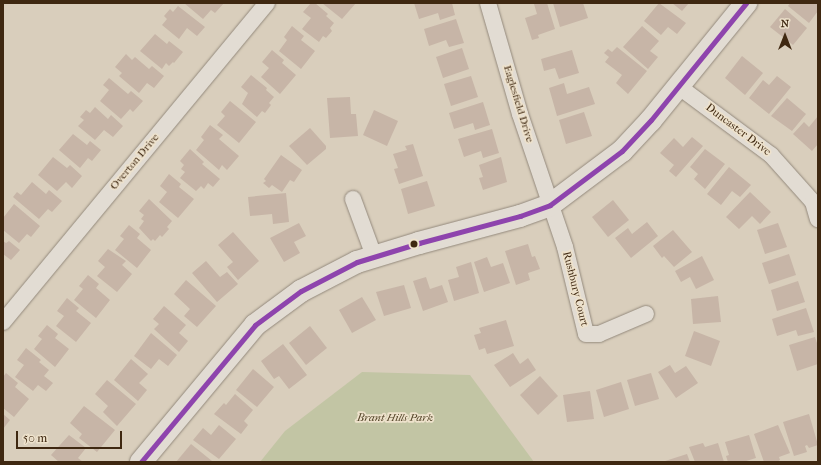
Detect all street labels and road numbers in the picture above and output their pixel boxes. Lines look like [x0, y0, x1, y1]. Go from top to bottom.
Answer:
street label: Eaglesfield Drive [500, 64, 536, 144]
street label: Duncaster Drive [703, 101, 773, 159]
street label: Overton Drive [108, 131, 162, 193]
street label: Rushbury Court [559, 250, 591, 328]

